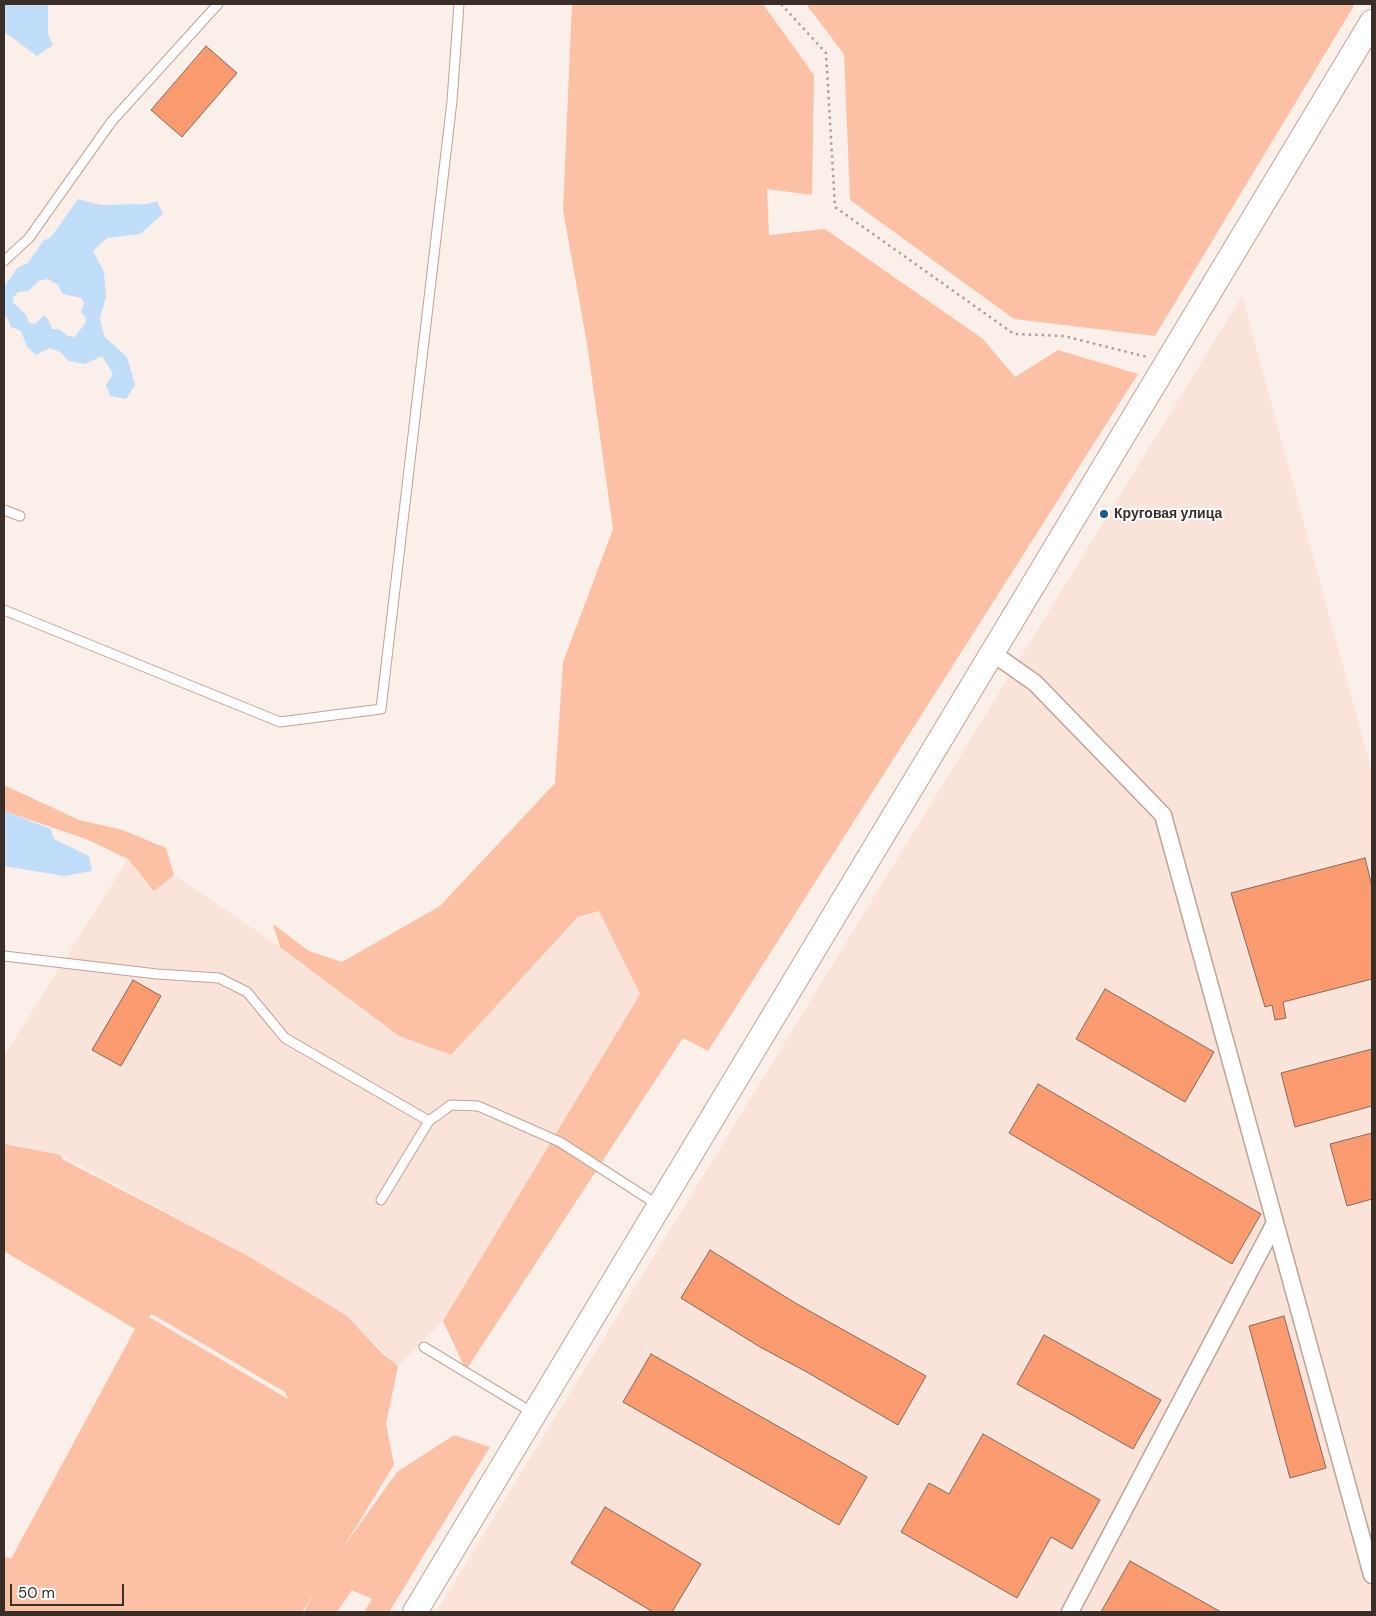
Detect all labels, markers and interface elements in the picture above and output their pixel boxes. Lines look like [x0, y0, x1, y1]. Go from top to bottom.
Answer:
place label: Круговая улица [1114, 506, 1222, 522]
marker: Круговая улица [1098, 508, 1110, 520]
scale bar [12, 1574, 126, 1606]
text: 50 m [18, 1583, 55, 1603]

